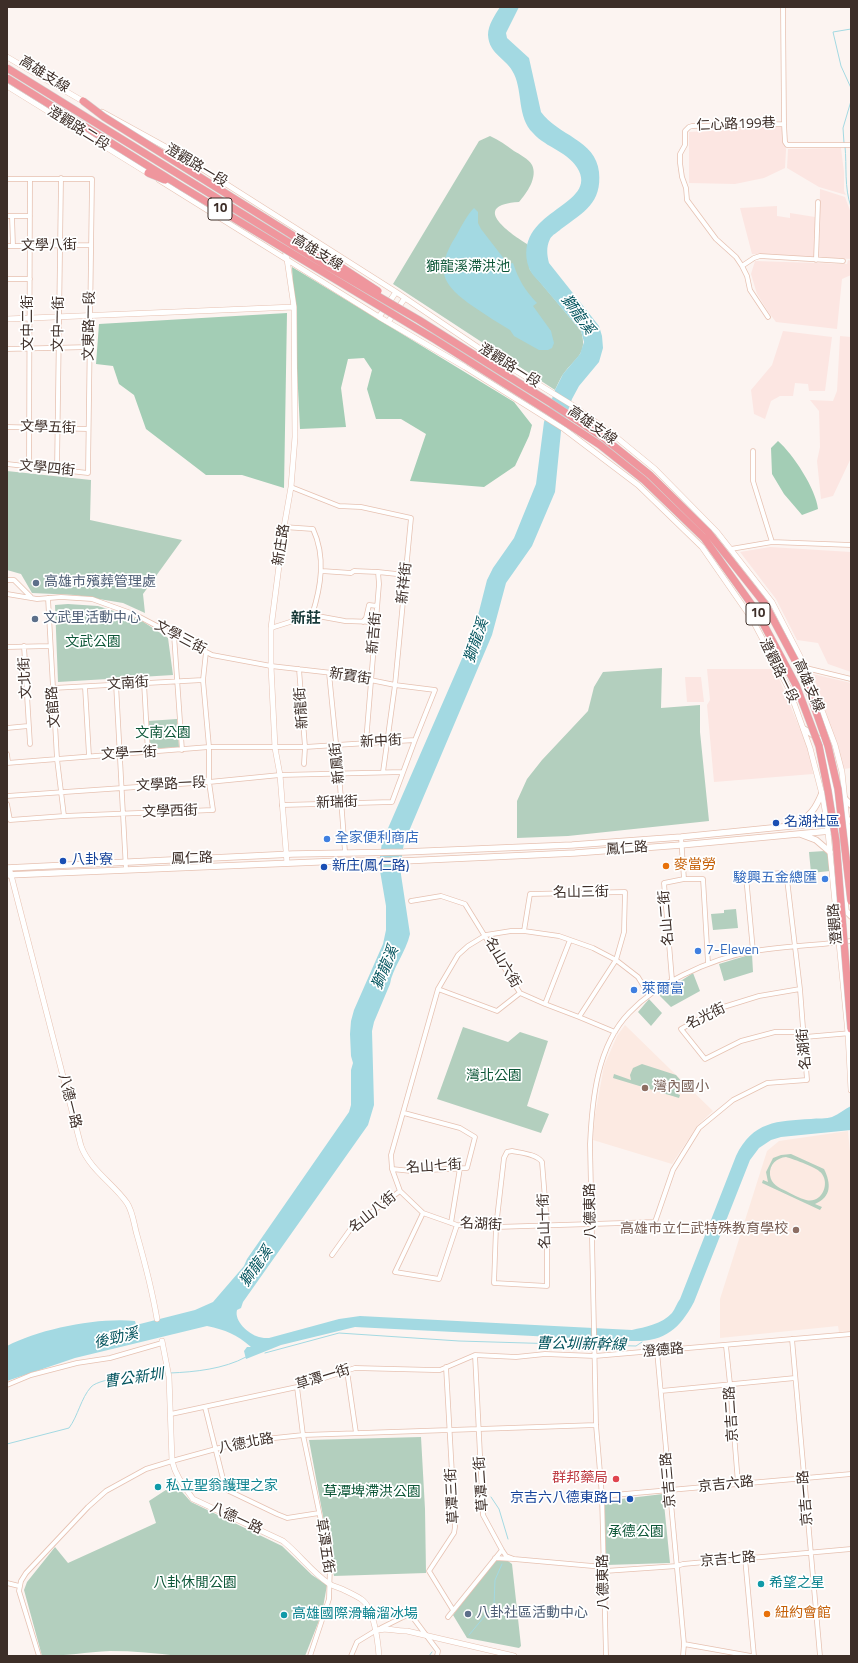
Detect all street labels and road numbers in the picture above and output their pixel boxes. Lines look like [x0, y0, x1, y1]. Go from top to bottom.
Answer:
street label: 高雄支線 [16, 53, 72, 97]
street label: 澄觀路二段 [44, 103, 112, 155]
street label: 仁心路199巷 [696, 115, 776, 135]
street label: 澄觀路一段 [162, 141, 230, 191]
road number: 10 [208, 198, 232, 220]
street label: 高雄支線 [289, 231, 345, 275]
street label: 文學八街 [21, 237, 77, 255]
street label: 文東路一段 [81, 291, 99, 361]
street label: 文中二街 [21, 295, 37, 351]
street label: 文中一街 [50, 296, 68, 352]
street label: 澄觀路一段 [475, 340, 543, 392]
street label: 高雄支線 [564, 403, 620, 449]
street label: 文學五街 [20, 419, 76, 437]
street label: 文學四街 [18, 458, 76, 480]
street label: 新庄路 [270, 523, 294, 567]
street label: 新祥街 [394, 561, 416, 605]
road number: 10 [746, 603, 770, 625]
street label: 新吉街 [365, 611, 385, 655]
street label: 文學三街 [151, 617, 209, 659]
street label: 澄觀路一段 [755, 636, 801, 706]
street label: 文北街 [17, 657, 35, 699]
street label: 高雄支線 [789, 657, 827, 715]
street label: 新寶街 [328, 665, 372, 689]
street label: 文南街 [106, 674, 150, 694]
street label: 文館路 [44, 685, 64, 729]
street label: 新龍街 [292, 686, 312, 730]
street label: 新中街 [360, 733, 402, 751]
street label: 新鳳街 [327, 741, 349, 785]
street label: 文學一街 [101, 744, 157, 764]
street label: 文學路一段 [136, 775, 206, 795]
street label: 新瑞街 [316, 794, 358, 812]
street label: 文學西街 [142, 803, 198, 821]
street label: 鳳仁路 [605, 839, 649, 859]
street label: 鳳仁路 [171, 850, 213, 868]
street label: 名山三街 [553, 884, 609, 902]
street label: 名山二街 [656, 889, 678, 947]
street label: 澄觀路 [826, 902, 846, 946]
street label: 名山六街 [480, 935, 524, 991]
street label: 名光街 [683, 1000, 729, 1034]
street label: 名湖街 [795, 1027, 815, 1071]
street label: 八德一路 [54, 1072, 84, 1130]
street label: 名山七街 [405, 1157, 463, 1177]
street label: 八德東路 [582, 1183, 600, 1239]
street label: 名山八街 [346, 1189, 400, 1237]
street label: 名山十街 [536, 1193, 554, 1249]
street label: 名湖街 [460, 1216, 502, 1234]
street label: 澄德路 [641, 1341, 685, 1361]
street label: 草潭一街 [294, 1362, 352, 1394]
street label: 京吉二路 [722, 1385, 742, 1443]
street label: 八德北路 [217, 1430, 275, 1458]
street label: 京吉三路 [658, 1451, 680, 1509]
street label: 草潭二街 [472, 1455, 492, 1513]
street label: 草潭三街 [443, 1468, 463, 1524]
street label: 京吉一路 [795, 1469, 817, 1527]
street label: 京吉六路 [697, 1474, 755, 1496]
street label: 八德一路 [207, 1500, 265, 1538]
street label: 草潭五街 [311, 1517, 337, 1575]
street label: 京吉七路 [699, 1549, 757, 1571]
street label: 八德東路 [595, 1554, 613, 1610]

